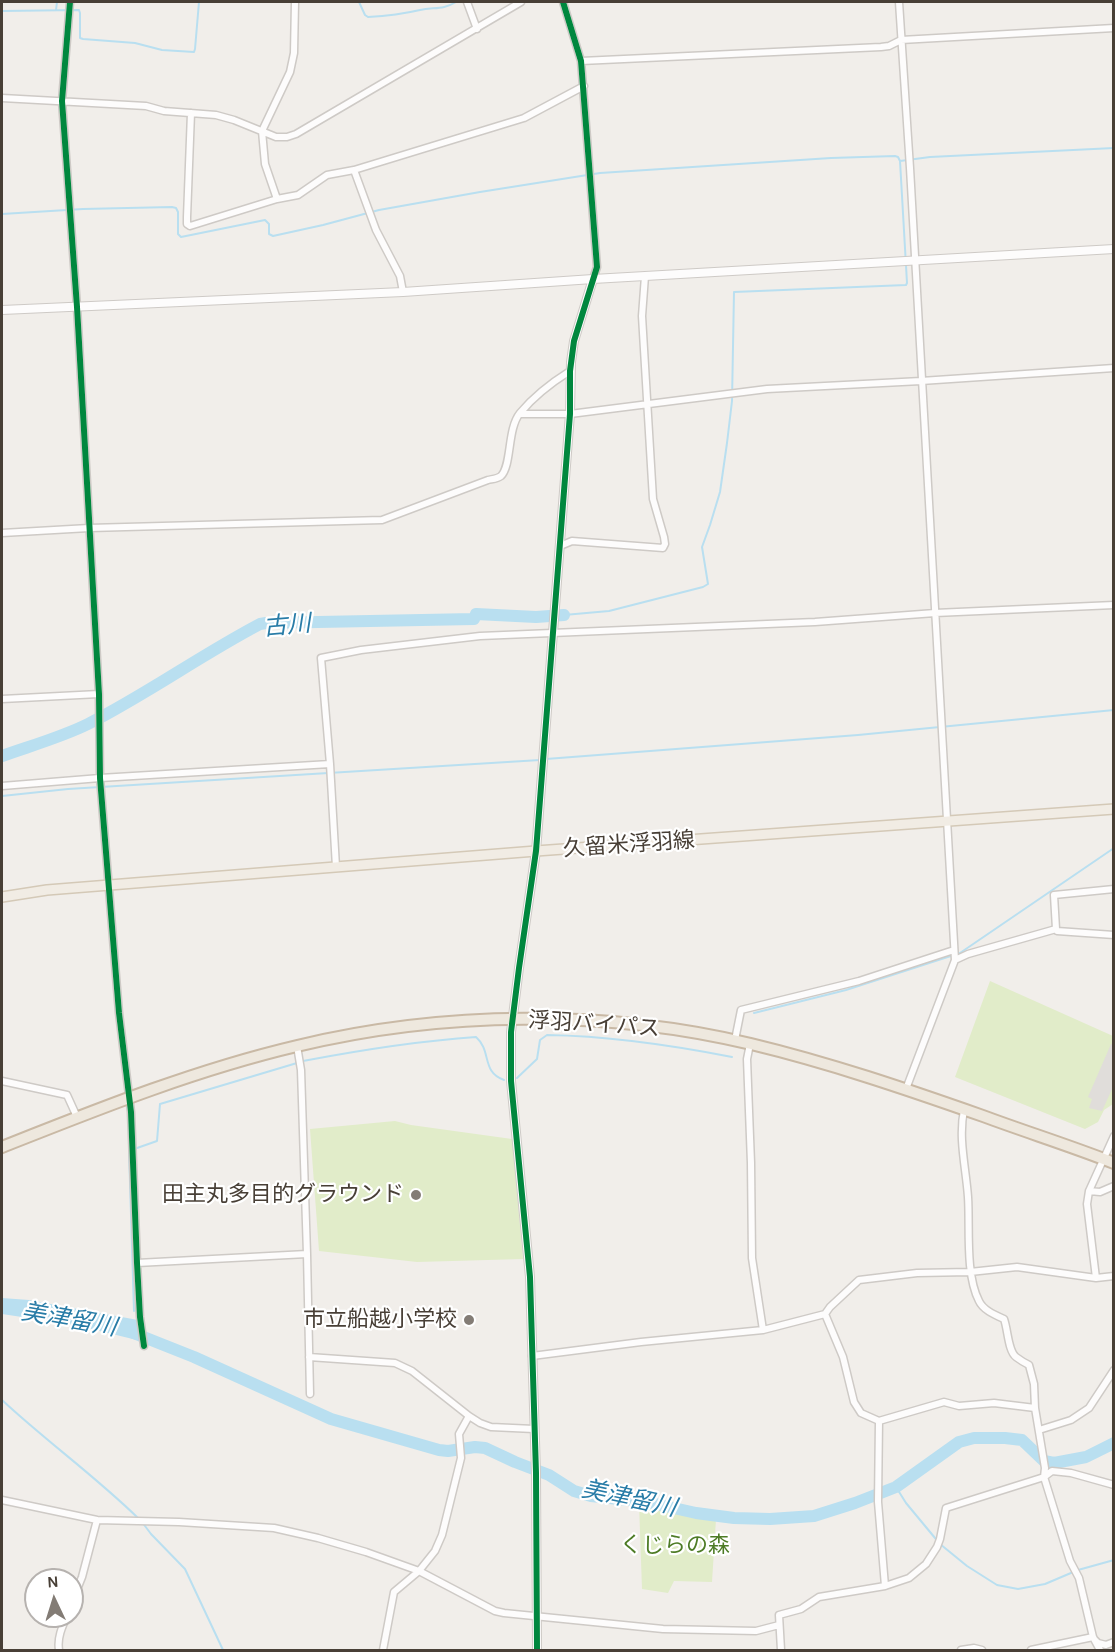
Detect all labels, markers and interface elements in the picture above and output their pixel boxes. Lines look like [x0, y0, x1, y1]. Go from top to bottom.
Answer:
water label: 古川 [262, 610, 312, 642]
street label: 久留米浮羽線 [562, 827, 696, 863]
street label: 浮羽バイパス [527, 1007, 661, 1043]
place label: 田主丸多目的グラウンド [162, 1182, 404, 1208]
marker: 田主丸多目的グラウンド [409, 1188, 423, 1202]
water label: 美津留川 [19, 1297, 119, 1343]
place label: 市立船越小学校 [303, 1307, 457, 1333]
marker: 市立船越小学校 [462, 1313, 476, 1327]
water label: 美津留川 [579, 1475, 679, 1523]
park label: くじらの森 [620, 1533, 730, 1559]
north arrow [24, 1568, 84, 1628]
text: N [46, 1572, 59, 1591]

